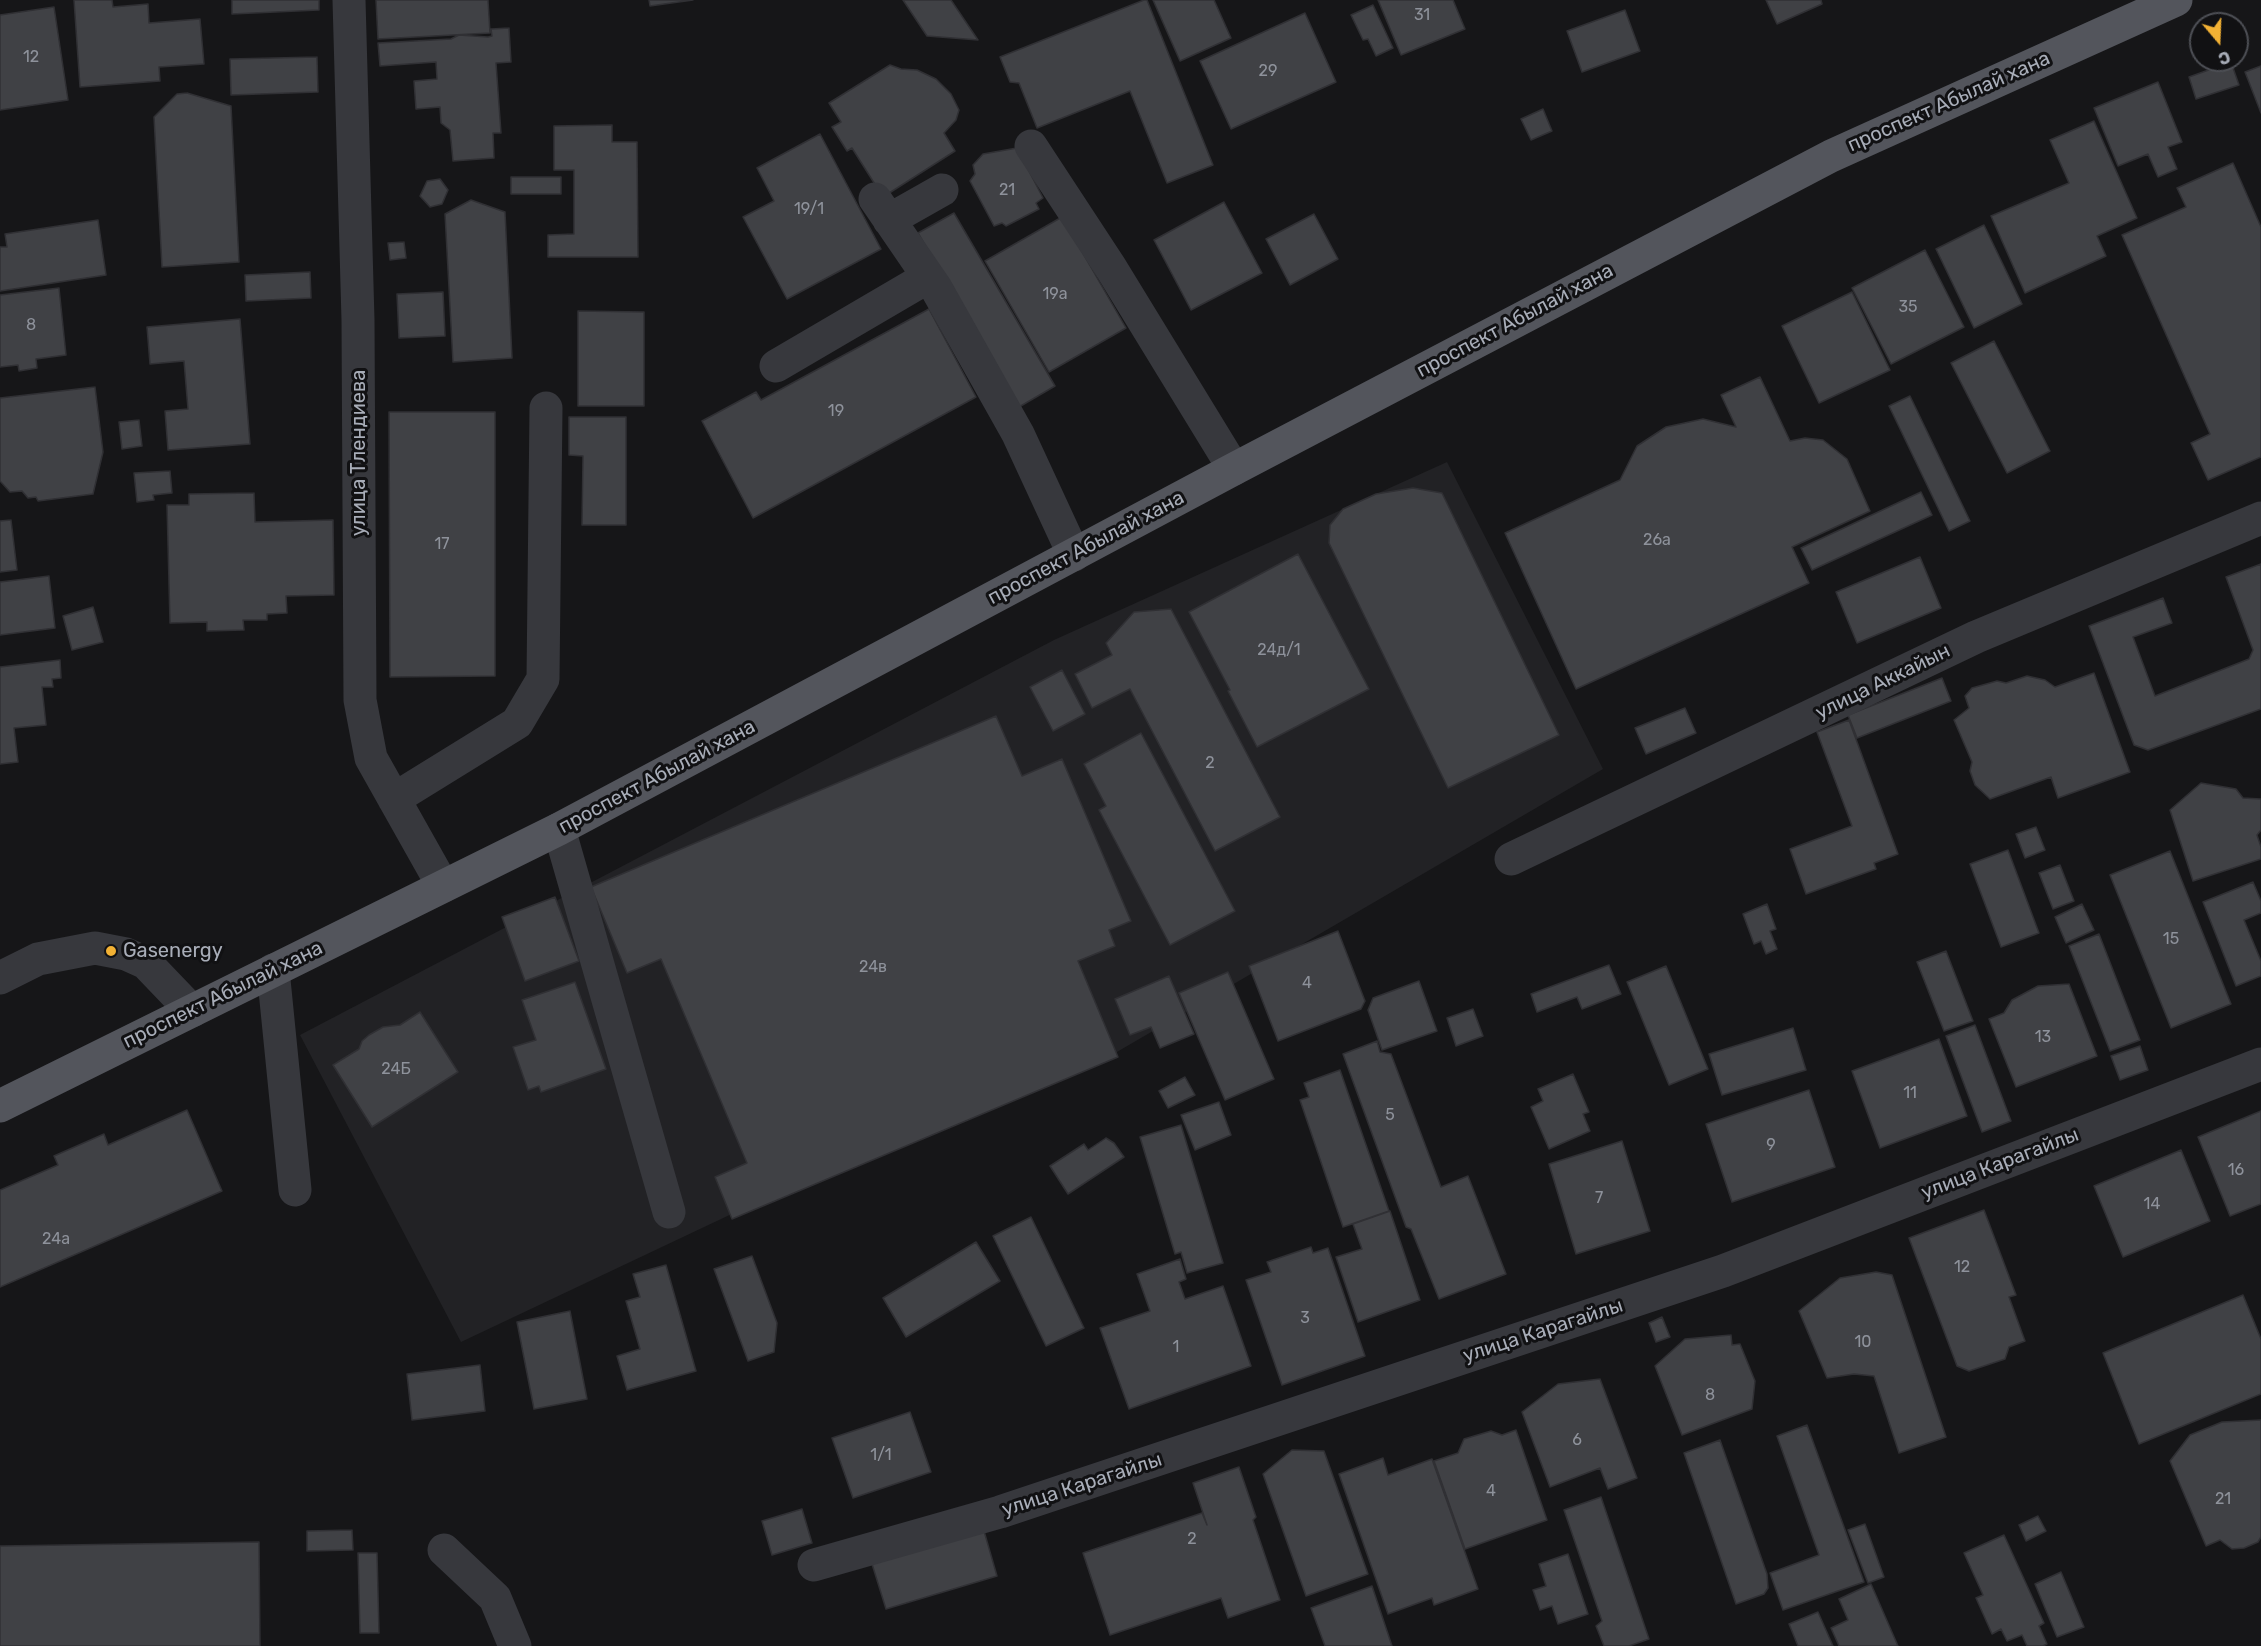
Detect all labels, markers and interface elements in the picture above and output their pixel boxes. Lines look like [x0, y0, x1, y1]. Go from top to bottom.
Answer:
house number: 31 [1414, 5, 1430, 25]
north arrow [2189, 12, 2249, 72]
street label: проспект Абылай хана [1844, 46, 2054, 158]
house number: 12 [23, 47, 39, 67]
text: С [2216, 47, 2233, 68]
house number: 29 [1259, 61, 1277, 81]
house number: 21 [999, 180, 1015, 200]
house number: 19/1 [794, 199, 824, 219]
street label: проспект Абылай хана [1413, 259, 1617, 383]
house number: 19а [1042, 284, 1068, 304]
house number: 35 [1898, 297, 1918, 317]
house number: 8 [26, 315, 36, 335]
street label: улица Тлендиева [347, 370, 371, 536]
house number: 19 [828, 401, 844, 421]
street label: проспект Абылай хана [984, 486, 1188, 610]
house number: 26а [1643, 530, 1671, 550]
house number: 17 [434, 534, 450, 554]
street label: улица Аккайын [1812, 639, 1954, 725]
house number: 24д/1 [1257, 640, 1301, 660]
street label: проспект Абылай хана [555, 715, 759, 839]
house number: 2 [1205, 753, 1215, 773]
house number: 15 [2163, 929, 2179, 949]
street label: проспект Абылай хана [119, 936, 327, 1054]
place label: Gasenergy [123, 939, 223, 963]
marker: Gasenergy [104, 944, 118, 958]
house number: 24в [859, 957, 887, 977]
house number: 4 [1302, 973, 1312, 993]
house number: 13 [2035, 1027, 2051, 1047]
house number: 24Б [381, 1059, 411, 1079]
house number: 11 [1903, 1083, 1917, 1103]
house number: 5 [1385, 1105, 1395, 1125]
street label: улица Карагайлы [1918, 1123, 2082, 1205]
house number: 9 [1766, 1135, 1776, 1155]
house number: 16 [2228, 1160, 2244, 1180]
house number: 7 [1595, 1188, 1603, 1208]
house number: 14 [2144, 1194, 2160, 1214]
house number: 24а [42, 1229, 70, 1249]
house number: 12 [1954, 1257, 1970, 1277]
street label: улица Карагайлы [1460, 1294, 1626, 1368]
house number: 3 [1300, 1308, 1310, 1328]
house number: 10 [1854, 1332, 1872, 1352]
house number: 1 [1173, 1337, 1179, 1357]
house number: 8 [1705, 1385, 1715, 1405]
house number: 6 [1572, 1430, 1582, 1450]
house number: 1/1 [870, 1445, 892, 1465]
street label: улица Карагайлы [999, 1448, 1165, 1522]
house number: 4 [1486, 1481, 1496, 1501]
house number: 21 [2215, 1489, 2231, 1509]
house number: 2 [1187, 1529, 1197, 1549]

